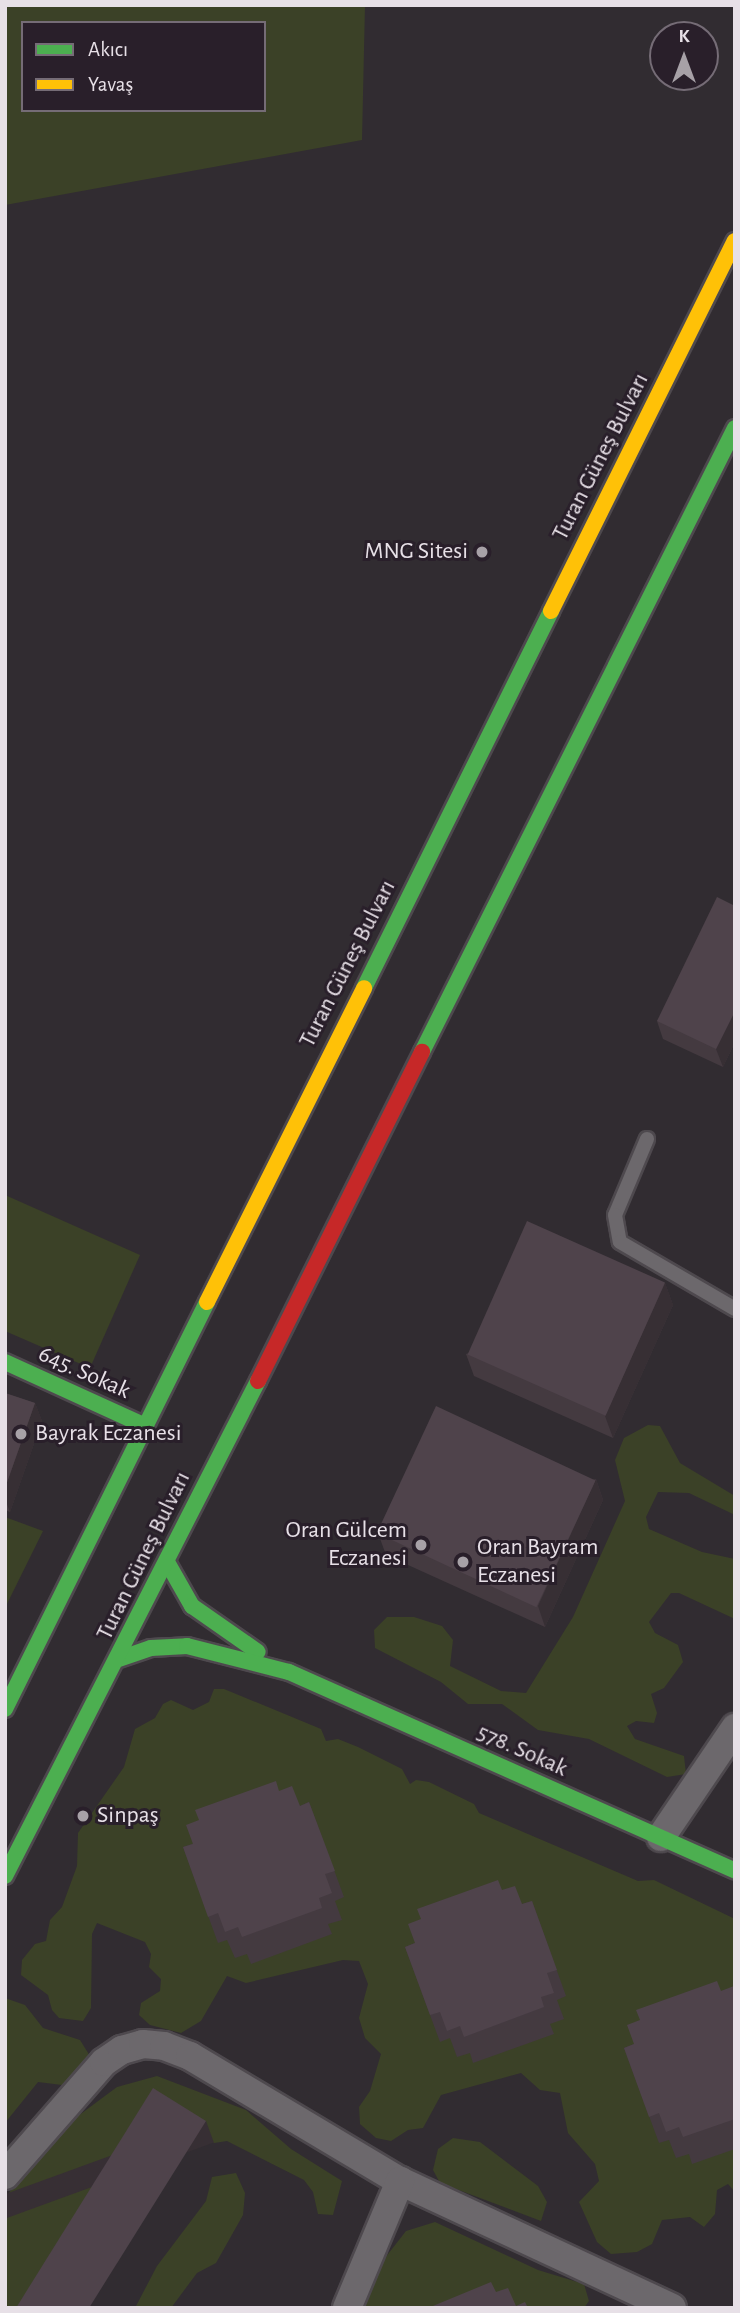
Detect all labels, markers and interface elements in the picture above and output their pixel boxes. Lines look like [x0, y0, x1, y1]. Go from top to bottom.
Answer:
legend [21, 21, 266, 112]
north arrow [649, 21, 719, 91]
text: K [678, 27, 690, 46]
text: Akıcı [88, 39, 128, 60]
text: Yavaş [88, 74, 133, 95]
street label: Turan Güneş Bulvarı [546, 368, 656, 546]
place label: MNG Sitesi [365, 538, 468, 566]
marker: MNG Sitesi [474, 544, 490, 560]
street label: Turan Güneş Bulvarı [293, 875, 403, 1053]
street label: 645. Sokak [34, 1340, 134, 1406]
place label: Bayrak Eczanesi [35, 1420, 181, 1448]
marker: Bayrak Eczanesi [13, 1426, 29, 1442]
street label: Turan Güneş Bulvarı [91, 1467, 197, 1645]
place label: Oran Gülcem Eczanesi [285, 1517, 407, 1573]
place label: Oran Bayram Eczanesi [477, 1534, 598, 1590]
marker: Oran Gülcem Eczanesi [413, 1537, 429, 1553]
marker: Oran Bayram Eczanesi [455, 1554, 471, 1570]
street label: 578. Sokak [472, 1718, 572, 1784]
place label: Sinpaş [97, 1802, 159, 1830]
marker: Sinpaş [75, 1808, 91, 1824]

